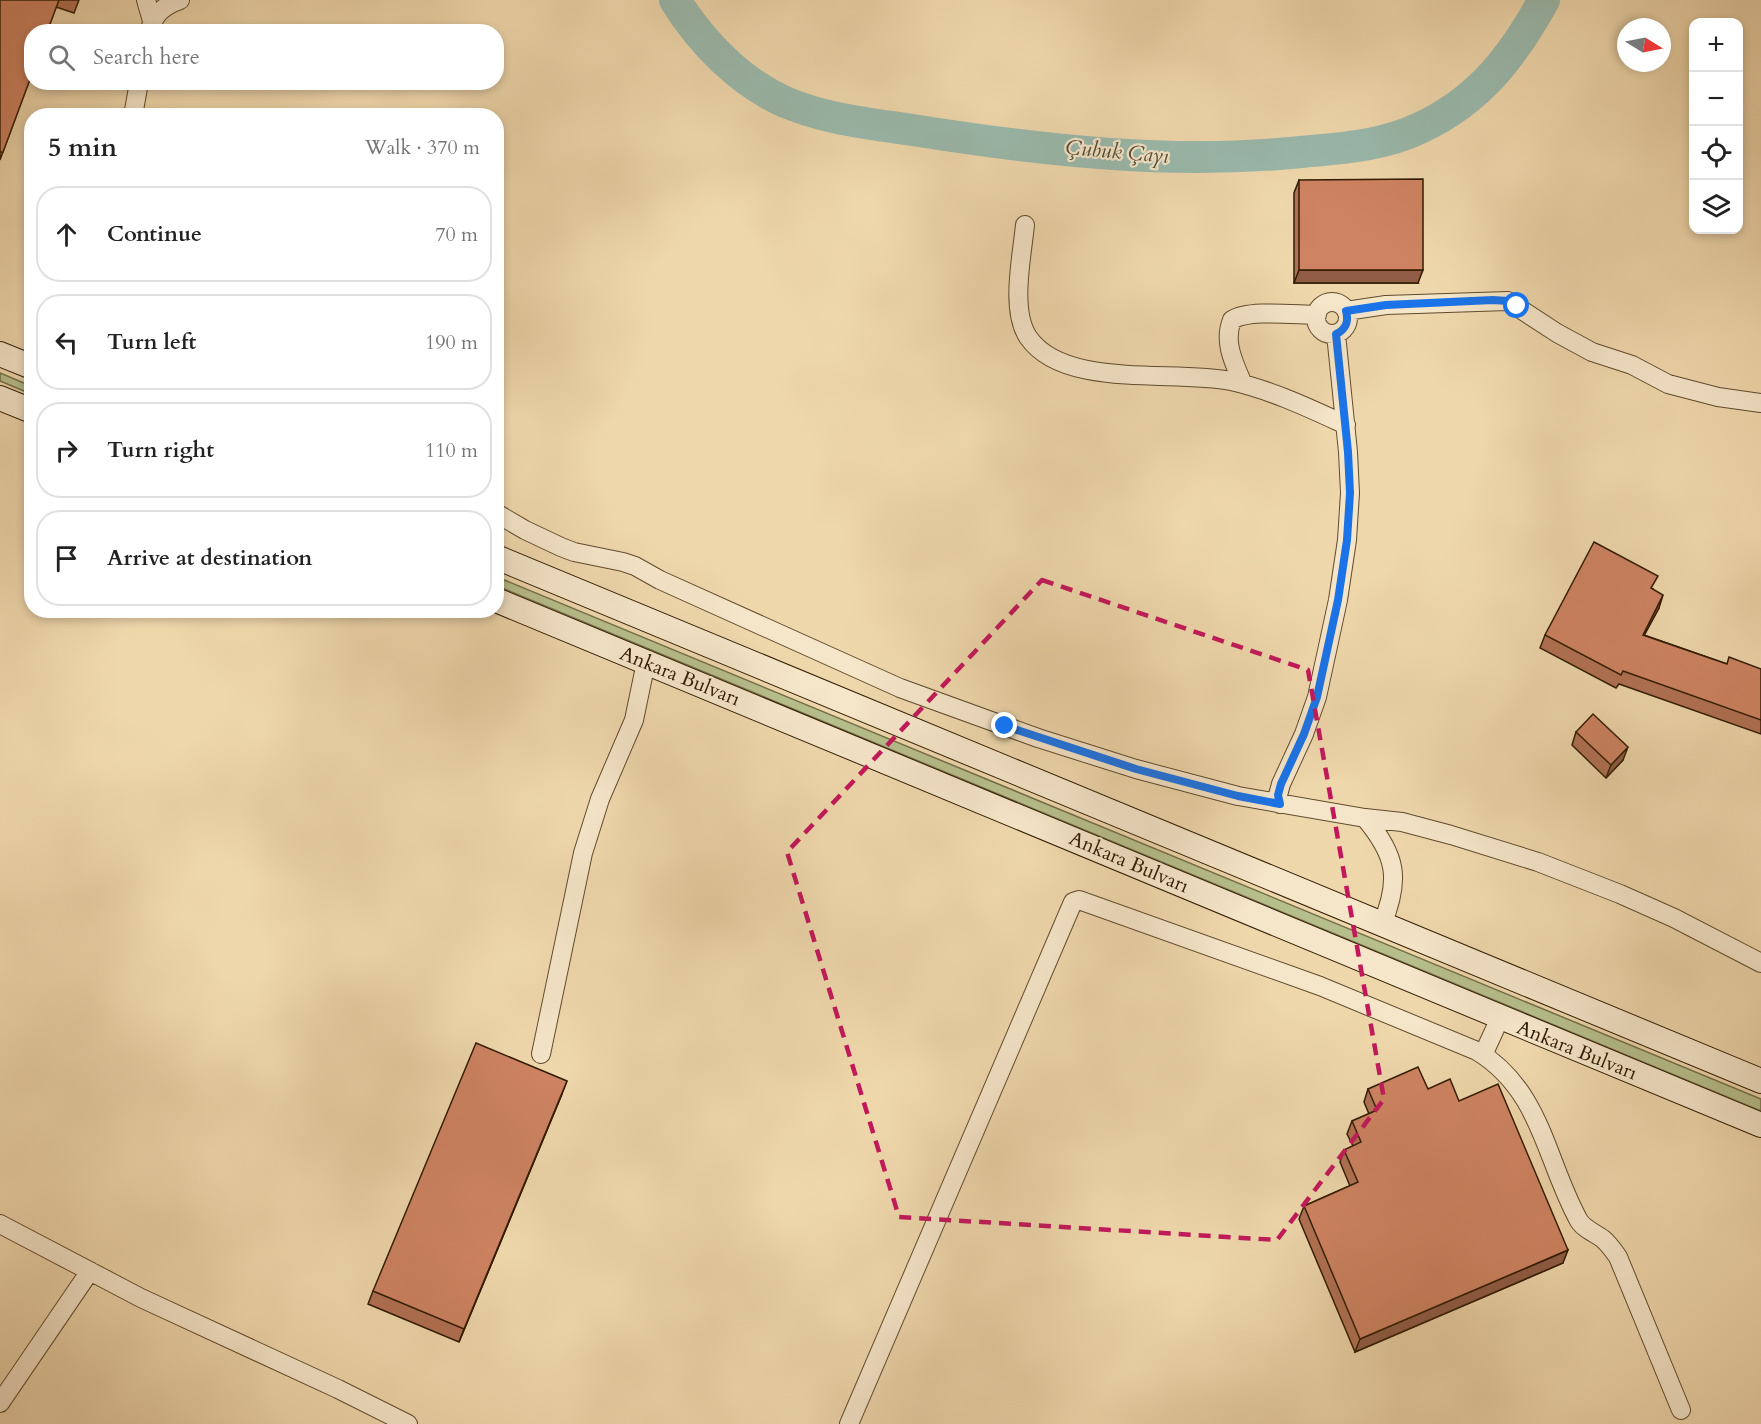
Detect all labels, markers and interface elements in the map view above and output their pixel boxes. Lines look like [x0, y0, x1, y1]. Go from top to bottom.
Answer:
north arrow [1617, 18, 1671, 72]
map controls [1689, 18, 1743, 234]
button: + [1689, 18, 1743, 72]
search box [24, 24, 504, 90]
icon: search [45, 41, 78, 74]
text: Search here [93, 42, 200, 72]
button: − [1689, 72, 1743, 126]
button: locate [1689, 126, 1743, 180]
text: 5 min [48, 130, 117, 165]
water label: Çubuk Çayı [1064, 133, 1170, 171]
text: Walk · 370 m [365, 134, 480, 161]
button: layers [1689, 180, 1743, 234]
icon: ahead [50, 218, 83, 251]
text: Continue [107, 219, 202, 249]
text: 70 m [435, 221, 478, 248]
route start [1503, 292, 1529, 318]
icon: left [50, 326, 83, 359]
text: Turn left [107, 327, 196, 357]
text: 190 m [425, 329, 478, 356]
icon: right [50, 434, 83, 467]
text: Turn right [107, 435, 214, 465]
text: 110 m [425, 437, 478, 464]
icon: arrive [50, 542, 83, 575]
text: Arrive at destination [107, 543, 312, 573]
street label: Ankara Bulvarı [616, 640, 745, 713]
route end [991, 712, 1017, 738]
street label: Ankara Bulvarı [1065, 825, 1193, 899]
street label: Ankara Bulvarı [1513, 1014, 1642, 1087]

